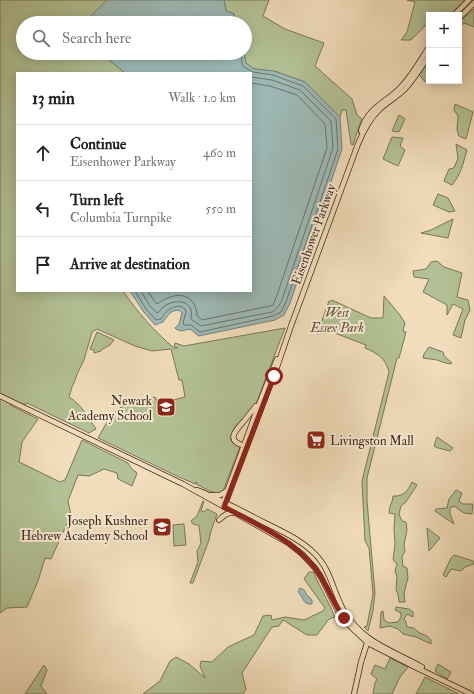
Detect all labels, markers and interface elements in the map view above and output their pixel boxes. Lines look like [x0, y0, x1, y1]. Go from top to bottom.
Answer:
map controls [426, 12, 462, 84]
button: + [426, 12, 462, 48]
search box [16, 16, 252, 60]
icon: search [30, 27, 52, 49]
text: Search here [62, 29, 131, 48]
button: − [426, 48, 462, 84]
text: 13 min [32, 88, 75, 109]
text: Walk · 1.0 km [168, 90, 236, 106]
text: Continue [70, 135, 126, 154]
icon: ahead [32, 142, 54, 164]
text: 460 m [203, 145, 236, 161]
text: Eisenhower Parkway [70, 154, 176, 170]
street label: Eisenhower Parkway [288, 182, 341, 287]
text: Turn left [70, 191, 124, 210]
icon: left [32, 198, 54, 220]
text: 550 m [205, 201, 236, 217]
text: Columbia Turnpike [70, 210, 172, 226]
icon: arrive [32, 254, 54, 276]
text: Arrive at destination [70, 255, 190, 274]
park label: West Essex Park [309, 305, 364, 336]
route start [265, 367, 283, 385]
place label: Newark Academy School [67, 393, 153, 425]
school or university icon: Newark Academy School [155, 396, 177, 418]
supermarket icon: Livingston Mall [305, 429, 327, 451]
place label: Livingston Mall [330, 433, 414, 449]
place label: Joseph Kushner Hebrew Academy School [21, 513, 149, 545]
school or university icon: Joseph Kushner Hebrew Academy School [151, 516, 173, 538]
route end [335, 609, 353, 627]

